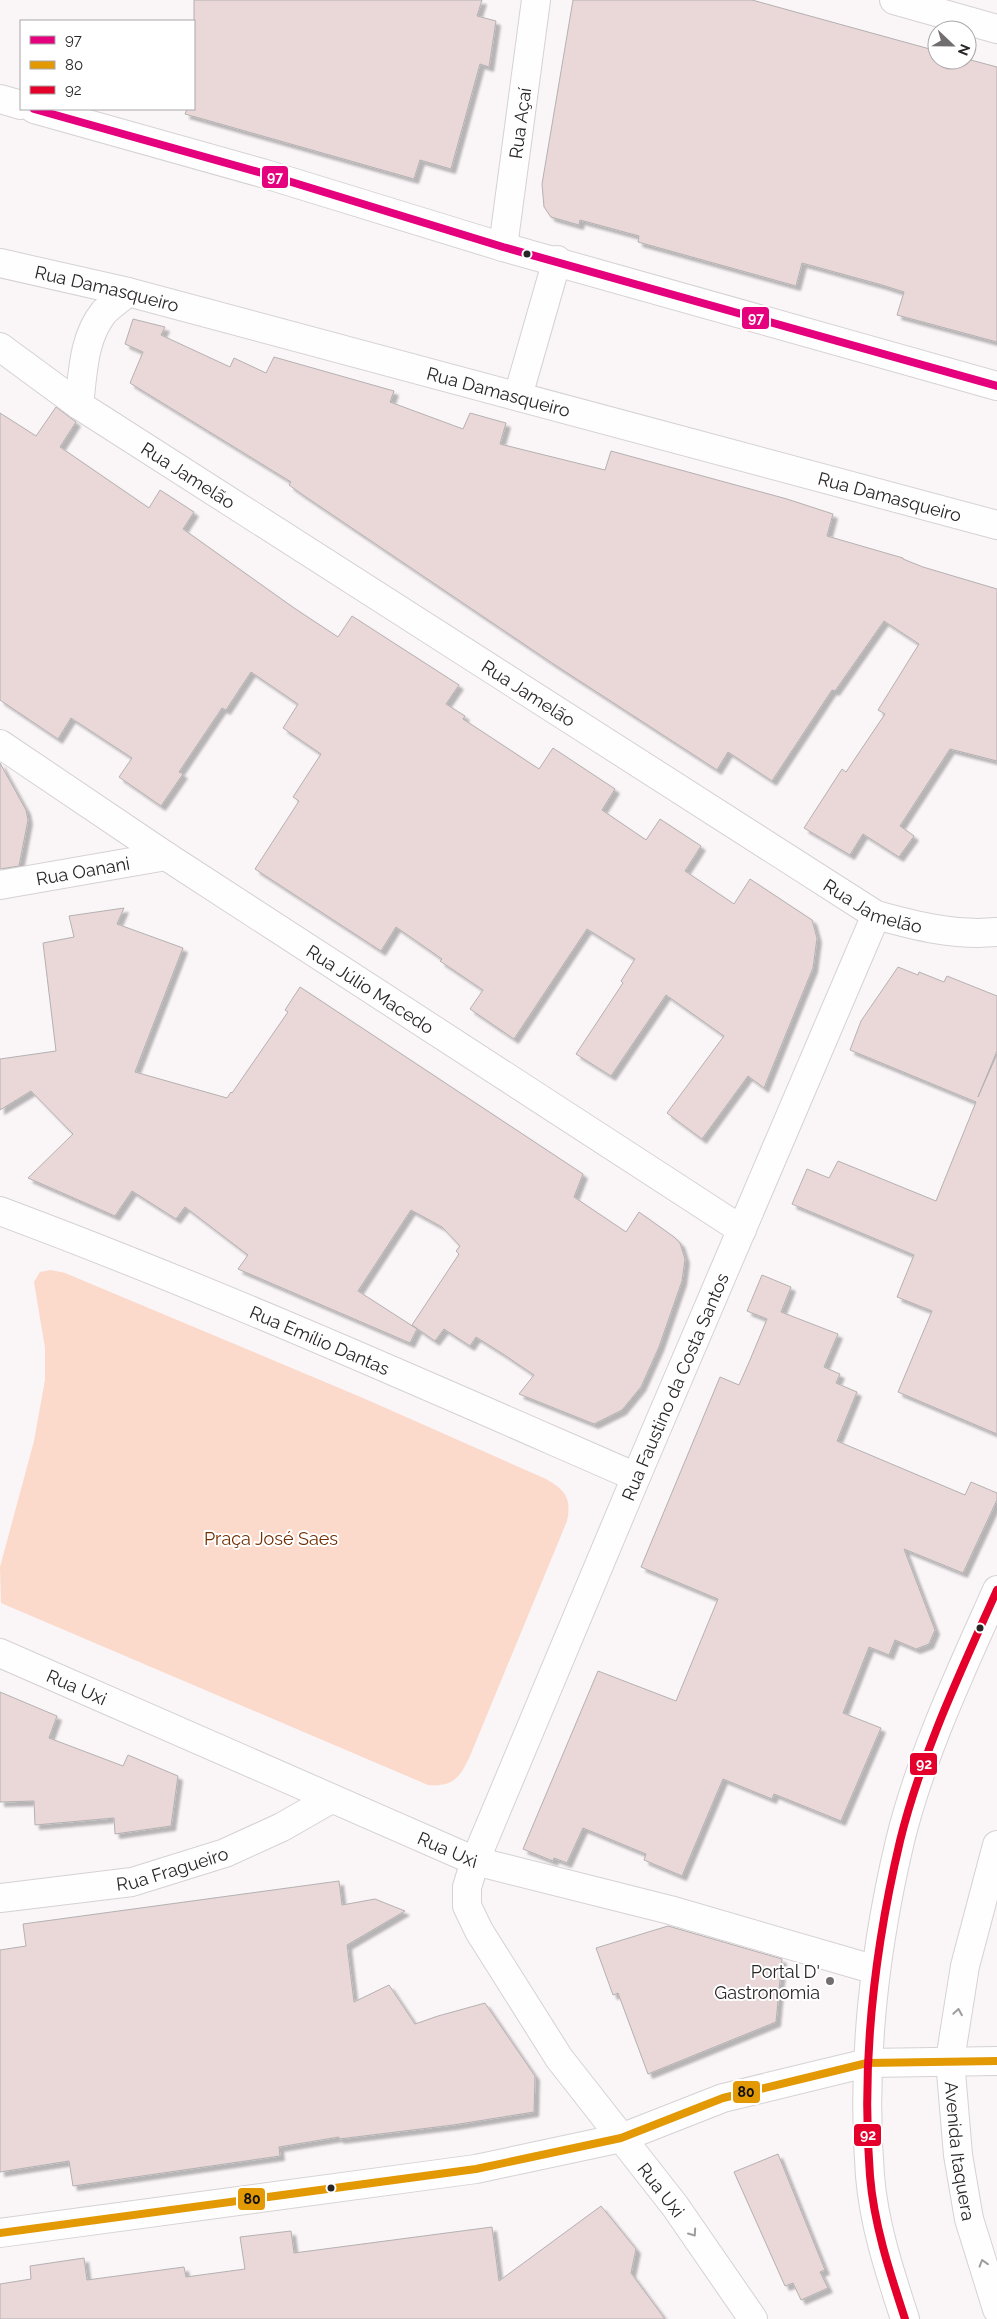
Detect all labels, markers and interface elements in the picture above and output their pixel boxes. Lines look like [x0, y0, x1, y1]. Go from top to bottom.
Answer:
legend [20, 20, 195, 110]
north arrow [927, 20, 977, 70]
text: 97 [65, 31, 82, 49]
text: N [955, 42, 973, 58]
text: 80 [65, 56, 83, 74]
text: 92 [65, 81, 82, 99]
street label: Rua Açaí [504, 86, 535, 160]
line badge: 97 [261, 165, 289, 189]
text: 97 [267, 169, 283, 185]
unlabelled marker [522, 249, 532, 259]
street label: Rua Damasqueiro [33, 261, 182, 316]
line badge: 97 [741, 306, 770, 330]
text: 97 [748, 310, 764, 326]
street label: Rua Damasqueiro [425, 362, 573, 421]
street label: Rua Jamelão [138, 437, 240, 513]
street label: Rua Damasqueiro [816, 467, 964, 526]
street label: Rua Jamelão [478, 655, 580, 731]
street label: Rua Oanani [34, 852, 131, 889]
street label: Rua Jamelão [820, 874, 925, 937]
street label: Rua Júlio Macedo [303, 940, 438, 1038]
street label: Rua Faustino da Costa Santos [617, 1269, 733, 1504]
street label: Rua Emílio Dantas [247, 1301, 393, 1379]
park label: Praça José Saes [204, 1528, 338, 1549]
unlabelled marker [975, 1623, 985, 1633]
street label: Rua Uxi [44, 1664, 110, 1709]
line badge: 92 [909, 1752, 938, 1776]
text: 92 [916, 1756, 932, 1772]
street label: Rua Uxi [415, 1827, 480, 1872]
street label: Rua Fragueiro [115, 1842, 231, 1894]
place label: Portal D' Gastronomia [714, 1961, 820, 2003]
marker: Portal D' Gastronomia [824, 1975, 836, 1987]
one-way arrow [952, 2008, 963, 2016]
line badge: 80 [732, 2080, 761, 2104]
street label: Avenida Itaquera [941, 2081, 980, 2222]
text: 80 [737, 2084, 755, 2100]
line badge: 92 [853, 2123, 882, 2147]
text: 92 [860, 2127, 876, 2143]
street label: Rua Uxi [633, 2159, 689, 2221]
unlabelled marker [326, 2183, 336, 2193]
line badge: 80 [237, 2187, 266, 2211]
text: 80 [243, 2191, 261, 2207]
one-way arrow [687, 2227, 696, 2236]
one-way arrow [978, 2259, 988, 2267]

